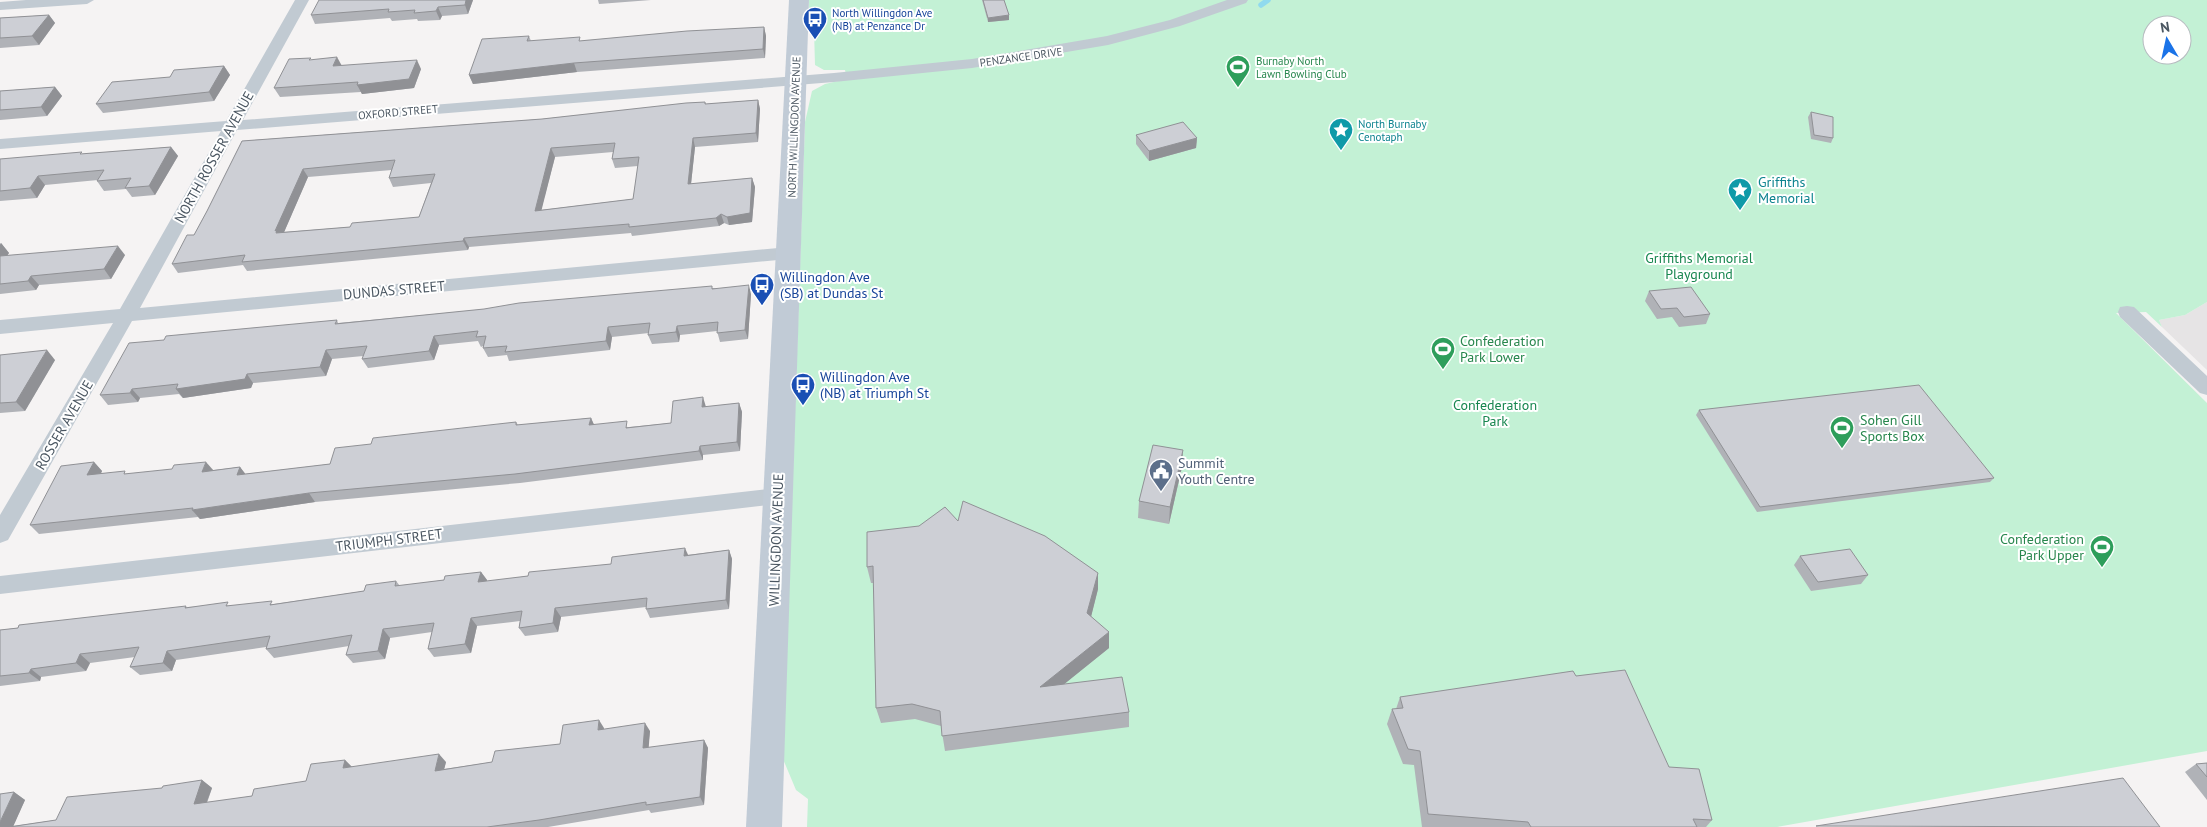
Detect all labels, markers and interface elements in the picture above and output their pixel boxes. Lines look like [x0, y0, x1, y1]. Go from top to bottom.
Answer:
bus stop icon: North Willingdon Ave (NB) at Penzance Dr [802, 6, 828, 40]
place label: North Willingdon Ave (NB) at Penzance Dr [832, 6, 933, 33]
north arrow [2142, 15, 2192, 65]
text: N [2159, 18, 2171, 37]
street label: PENZANCE DRIVE [979, 44, 1063, 70]
sports icon: Burnaby North Lawn Bowling Club [1225, 54, 1251, 88]
place label: Burnaby North Lawn Bowling Club [1256, 54, 1347, 81]
street label: NORTH WILLINGDON AVENUE [785, 56, 803, 198]
street label: NORTH ROSSER AVENUE [170, 88, 258, 226]
street label: OXFORD STREET [358, 102, 438, 122]
place icon: North Burnaby Cenotaph [1328, 117, 1354, 151]
place label: North Burnaby Cenotaph [1358, 117, 1427, 144]
place label: Griffiths Memorial [1758, 173, 1815, 207]
place icon: Griffiths Memorial [1727, 177, 1753, 211]
park label: Griffiths Memorial Playground [1645, 249, 1753, 283]
place label: Willingdon Ave (SB) at Dundas St [780, 268, 884, 302]
bus stop icon: Willingdon Ave (SB) at Dundas St [749, 272, 775, 306]
street label: DUNDAS STREET [342, 277, 446, 303]
place label: Confederation Park Lower [1460, 332, 1544, 366]
sports icon: Confederation Park Lower [1430, 336, 1456, 370]
place label: Willingdon Ave (NB) at Triumph St [820, 368, 929, 402]
bus stop icon: Willingdon Ave (NB) at Triumph St [790, 372, 816, 406]
street label: ROSSER AVENUE [31, 377, 97, 473]
park label: Confederation Park [1453, 396, 1537, 430]
place label: Sohen Gill Sports Box [1860, 411, 1925, 445]
sports icon: Sohen Gill Sports Box [1829, 415, 1855, 449]
place label: Summit Youth Centre [1178, 454, 1255, 488]
public building icon: Summit Youth Centre [1148, 458, 1174, 492]
street label: WILLINGDON AVENUE [765, 473, 787, 607]
street label: TRIUMPH STREET [334, 524, 444, 555]
place label: Confederation Park Upper [2000, 530, 2084, 564]
sports icon: Confederation Park Upper [2089, 534, 2115, 568]

